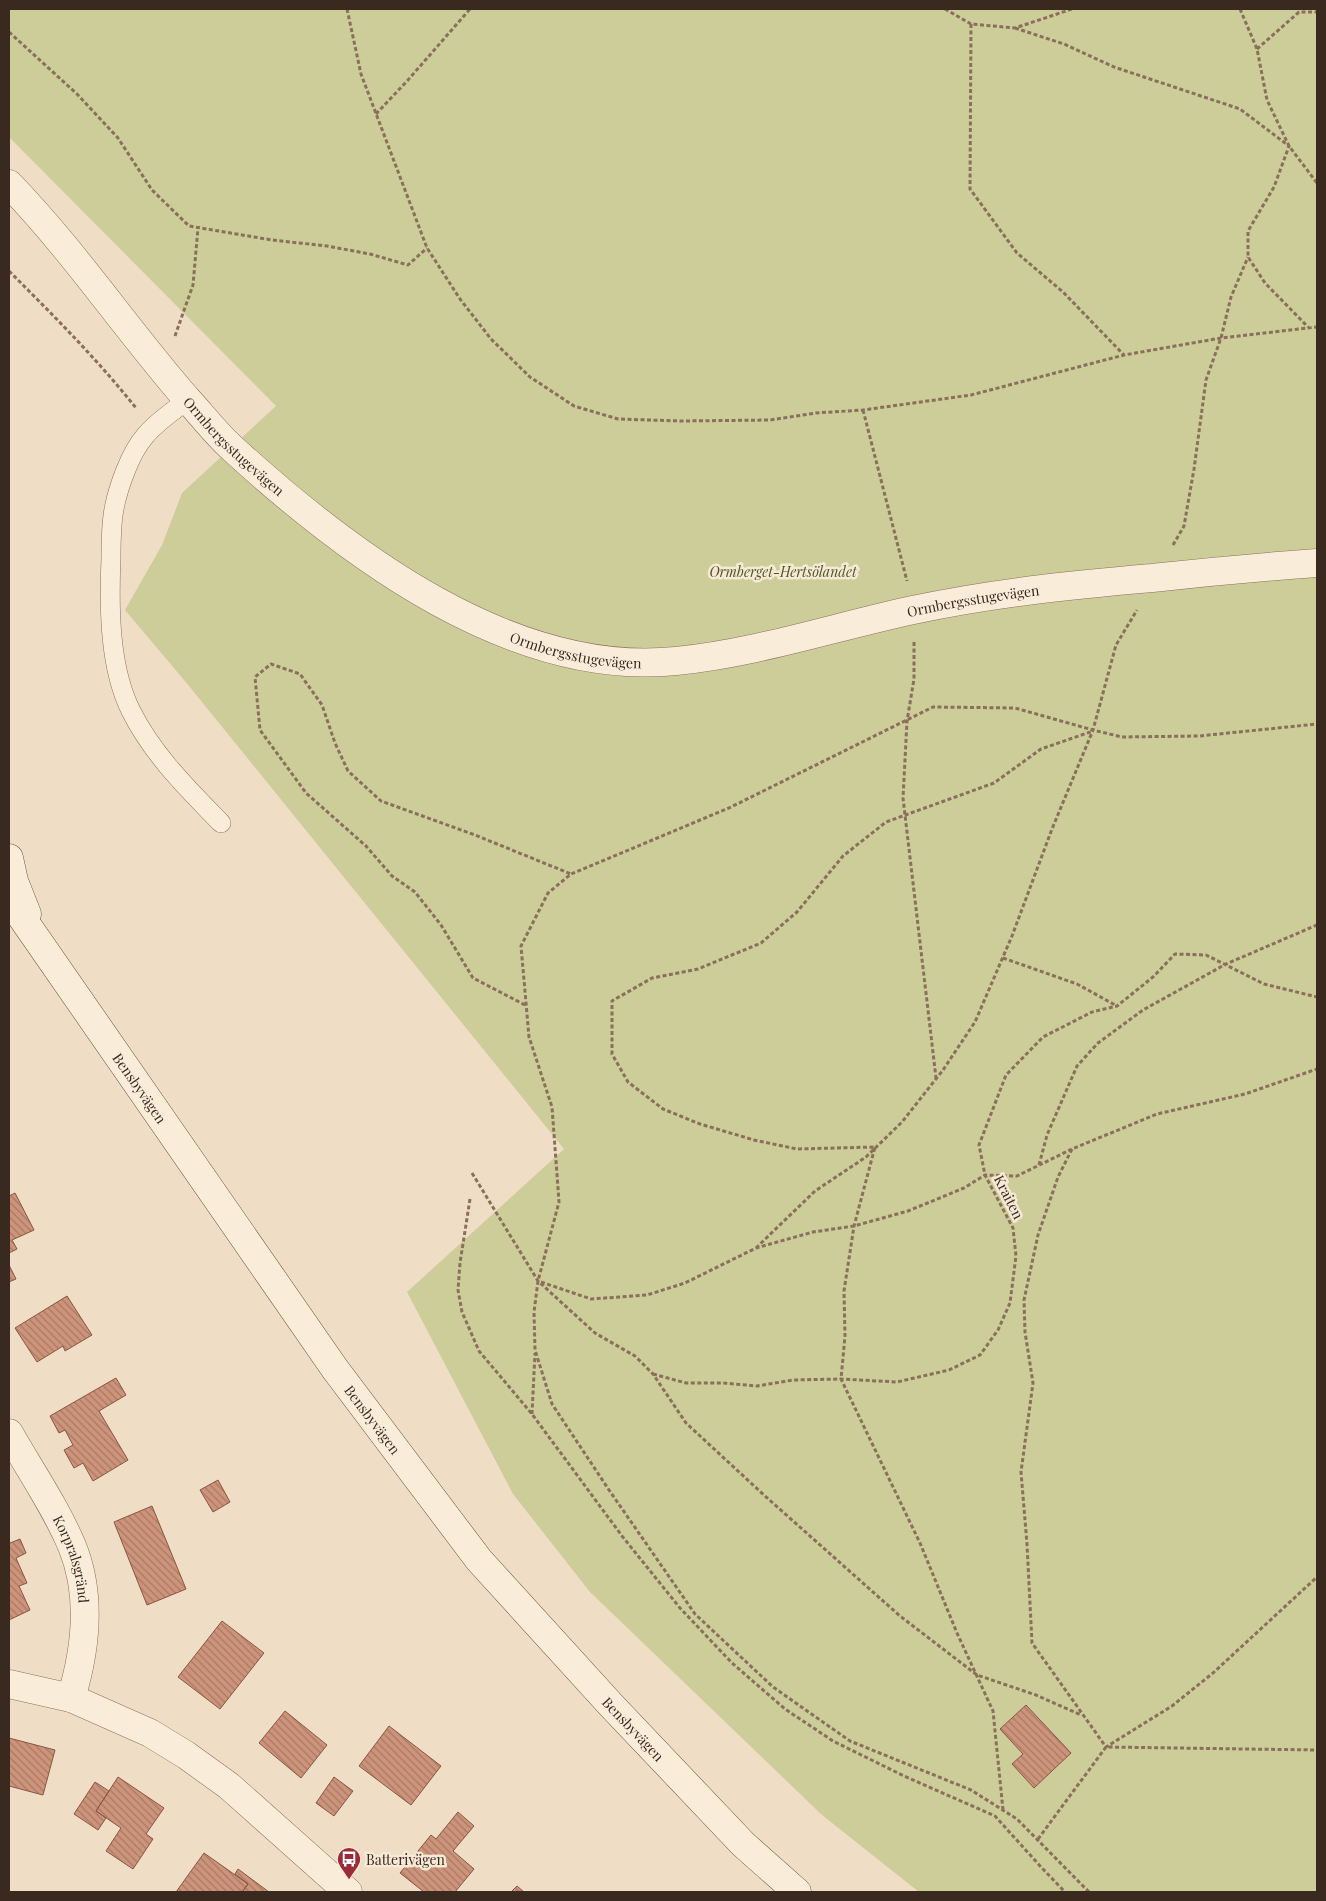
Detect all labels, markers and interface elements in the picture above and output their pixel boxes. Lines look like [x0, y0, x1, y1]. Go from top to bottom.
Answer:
street label: Ormbergsstugevägen [180, 392, 289, 500]
park label: Ormberget-Hertsölandet [709, 562, 858, 581]
street label: Ormbergsstugevägen [905, 580, 1041, 621]
street label: Ormbergsstugevägen [508, 627, 642, 672]
street label: Bensbyvägen [109, 1049, 172, 1128]
street label: Kraiten [990, 1172, 1028, 1223]
street label: Bensbyvägen [341, 1381, 406, 1458]
street label: Korpralsgränd [49, 1512, 94, 1604]
street label: Bensbyvägen [598, 1693, 669, 1765]
bus stop icon: Batterivägen [336, 1846, 362, 1880]
place label: Batterivägen [366, 1850, 446, 1869]

